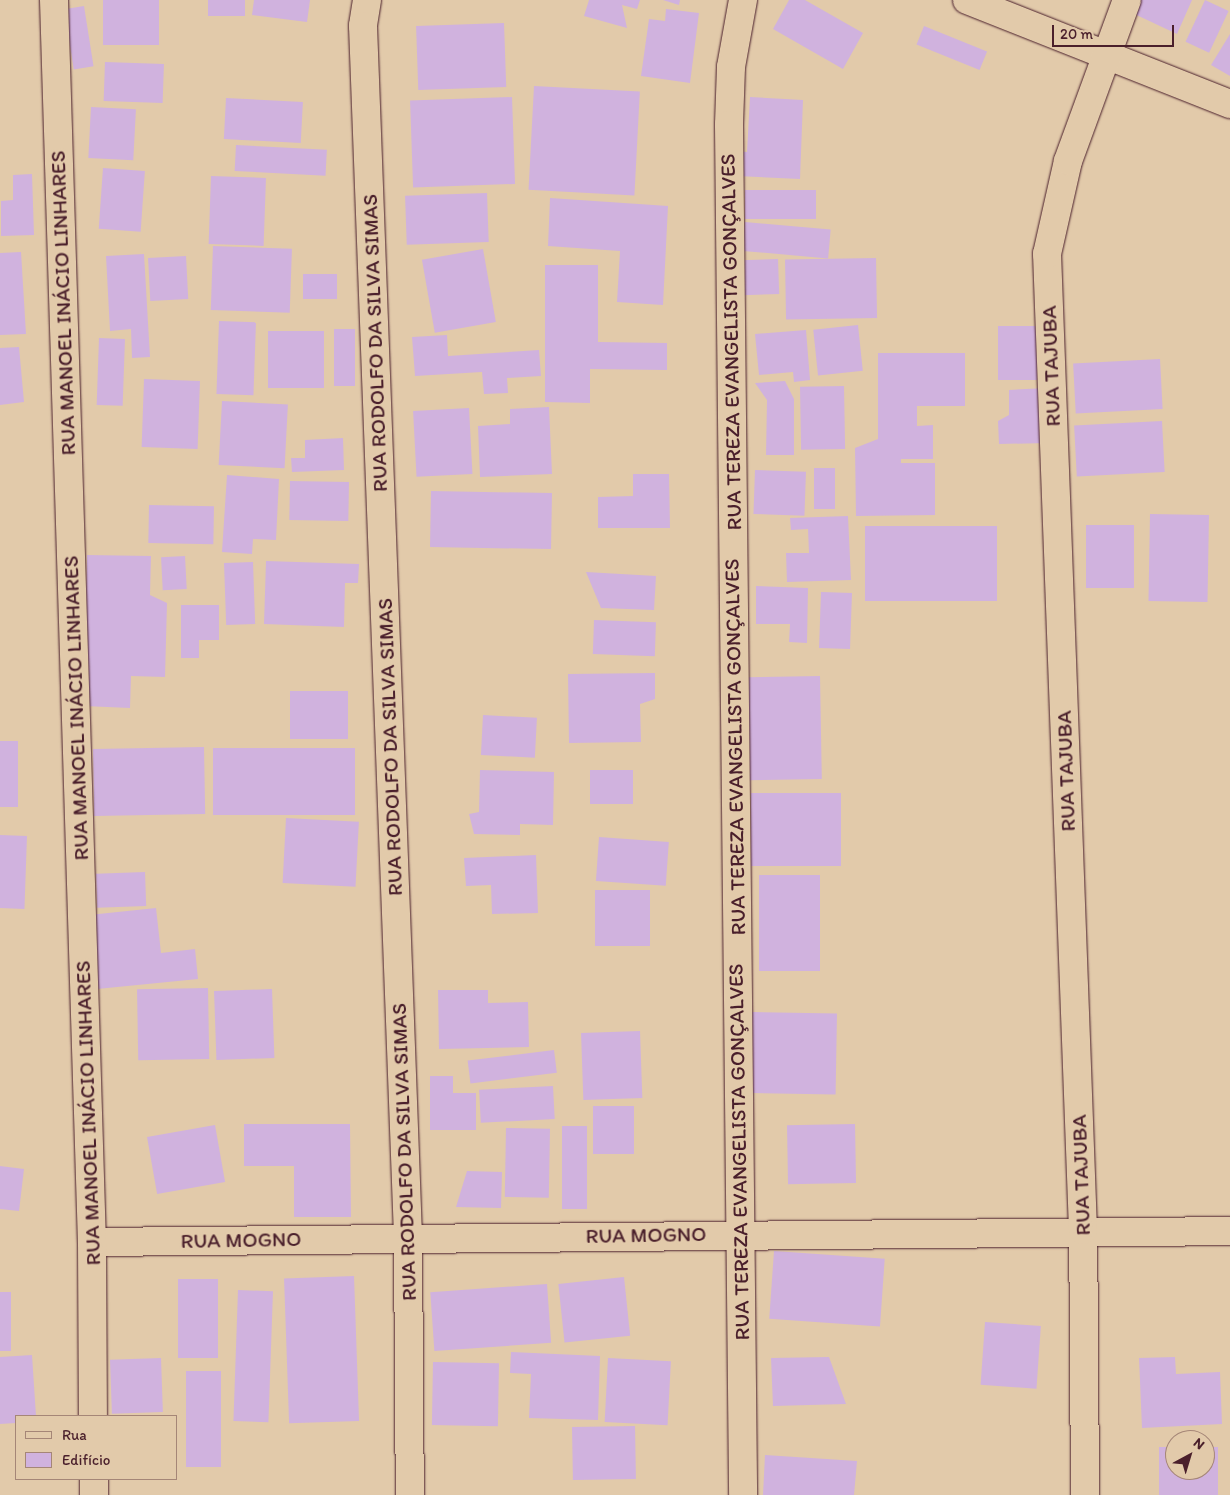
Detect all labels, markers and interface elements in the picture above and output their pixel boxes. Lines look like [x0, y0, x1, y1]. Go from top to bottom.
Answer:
scale bar [1055, 15, 1178, 47]
text: 20 m [1060, 25, 1093, 43]
street label: RUA MANOEL INÁCIO LINHARES [45, 152, 81, 454]
street label: RUA TEREZA EVANGELISTA GONÇALVES [715, 153, 747, 531]
street label: RUA RODOLFO DA SILVA SIMAS [357, 194, 393, 492]
street label: RUA TAJUBA [1036, 306, 1066, 426]
street label: RUA MANOEL INÁCIO LINHARES [58, 557, 94, 859]
street label: RUA TEREZA EVANGELISTA GONÇALVES [719, 558, 751, 936]
street label: RUA RODOLFO DA SILVA SIMAS [372, 598, 408, 896]
street label: RUA TAJUBA [1051, 711, 1081, 831]
street label: RUA MANOEL INÁCIO LINHARES [70, 962, 106, 1264]
street label: RUA TEREZA EVANGELISTA GONÇALVES [723, 963, 755, 1341]
street label: RUA RODOLFO DA SILVA SIMAS [386, 1003, 422, 1301]
street label: RUA TAJUBA [1066, 1115, 1096, 1235]
street label: RUA MOGNO [586, 1221, 706, 1249]
street label: RUA MOGNO [181, 1226, 301, 1254]
legend [15, 1415, 178, 1480]
text: Rua [62, 1426, 87, 1444]
north arrow [1165, 1430, 1215, 1480]
text: N [1190, 1434, 1208, 1453]
text: Edifício [62, 1451, 110, 1469]

